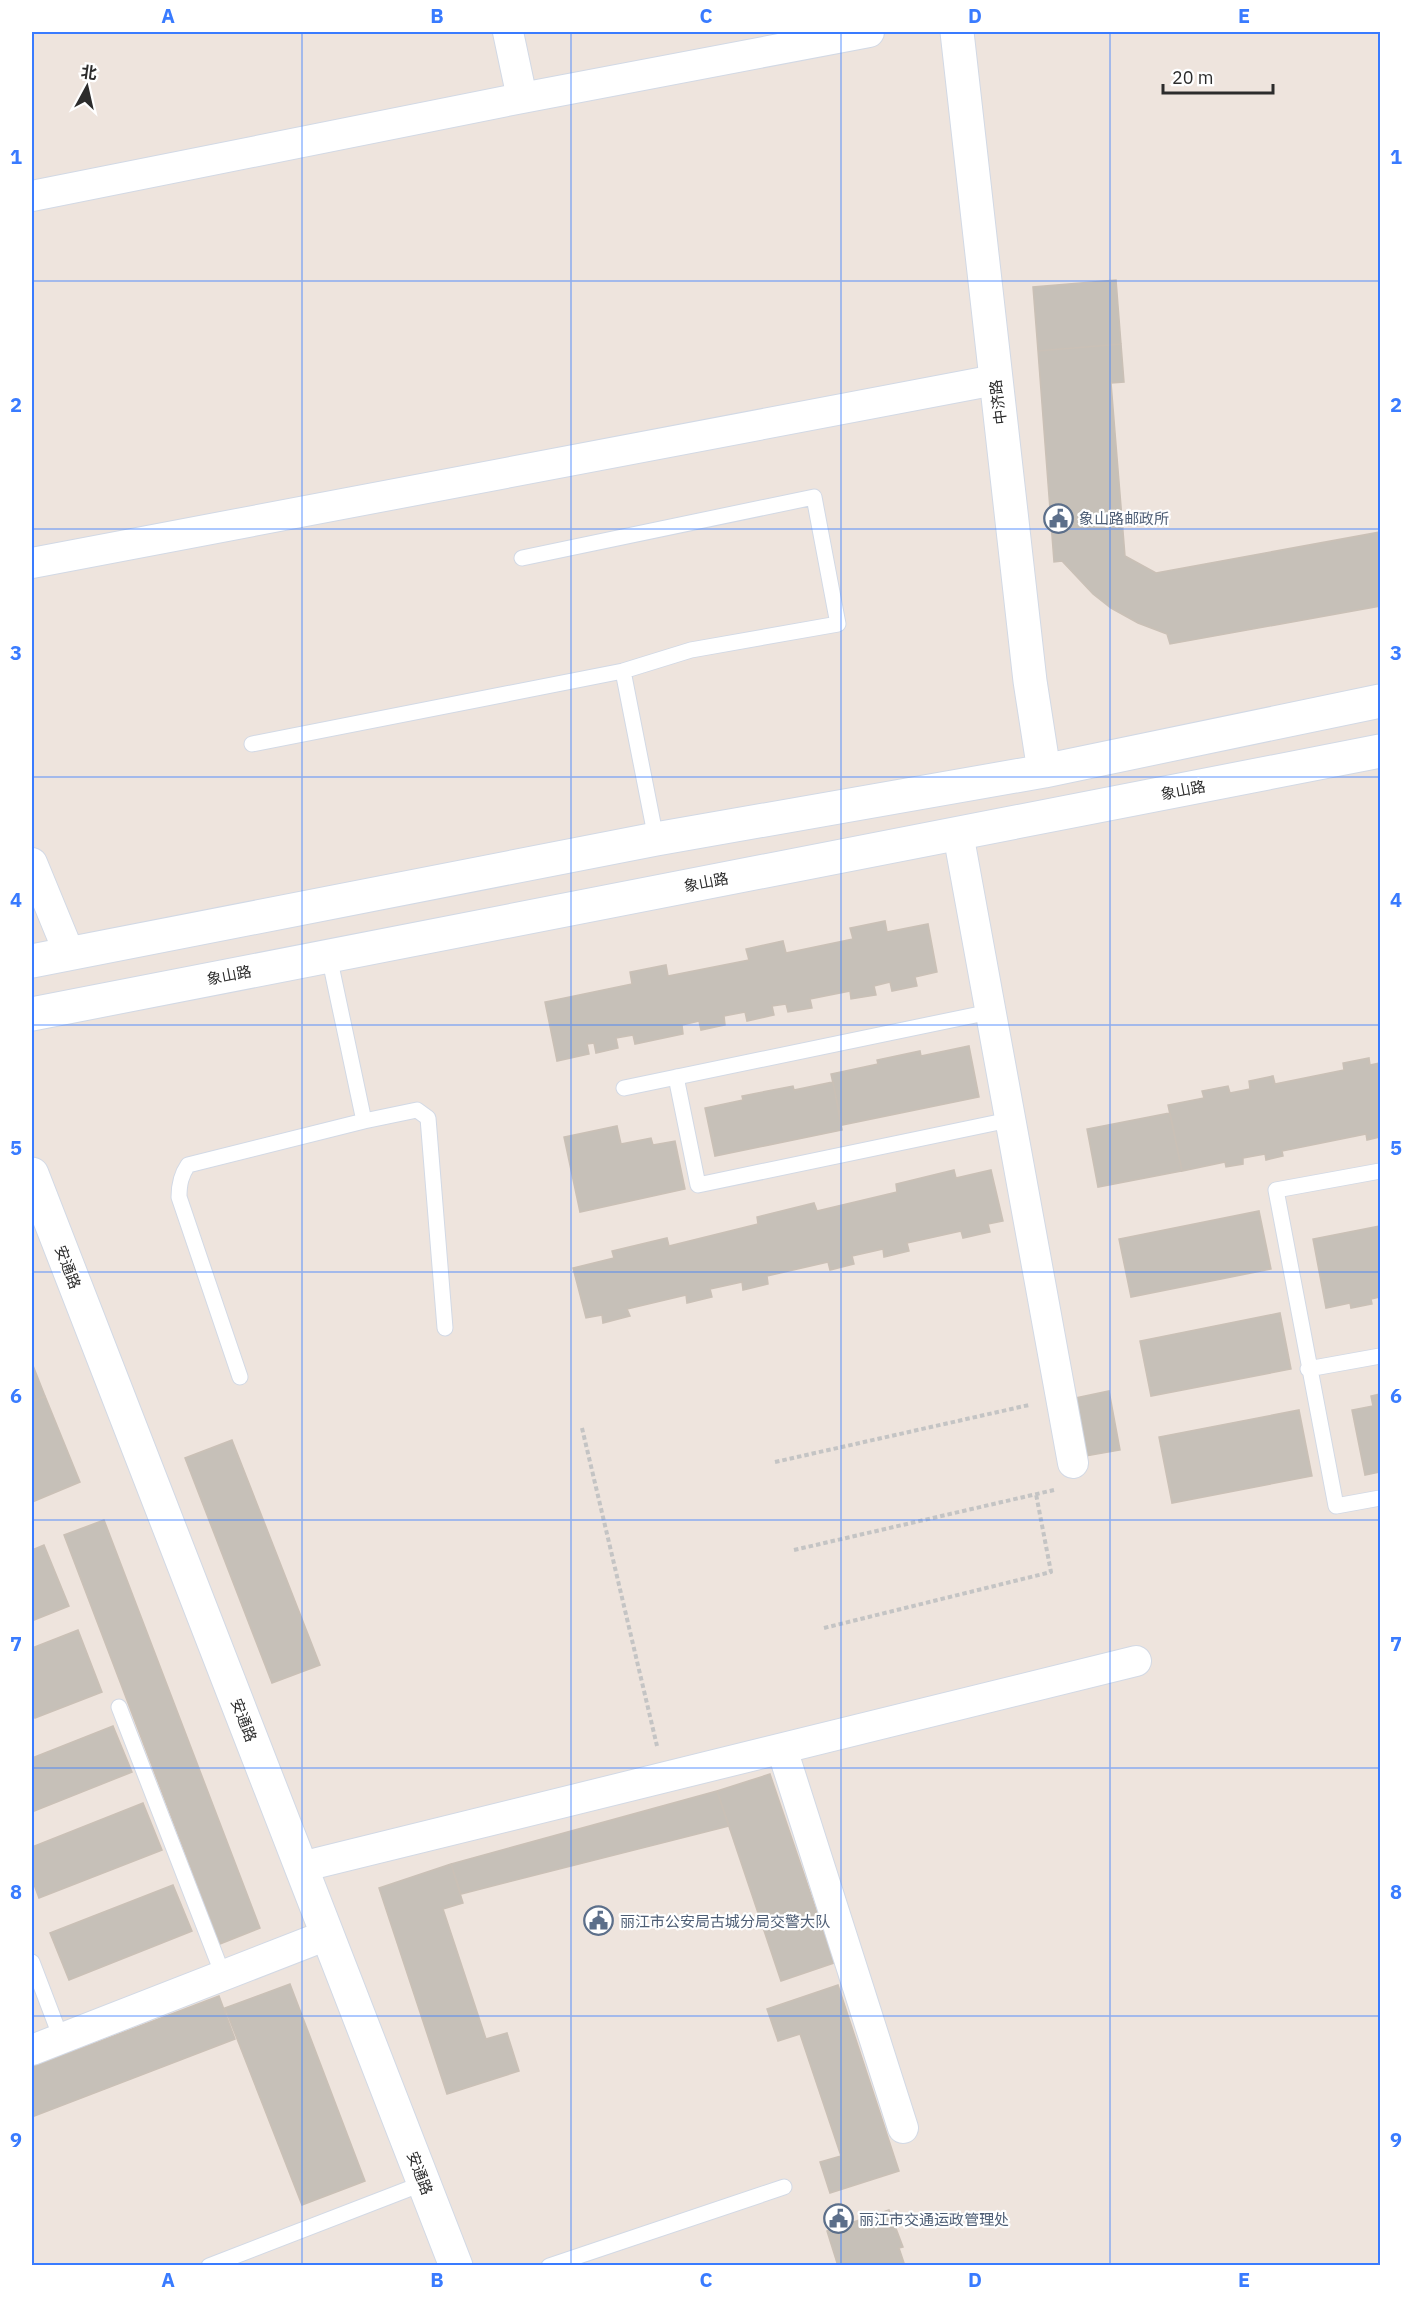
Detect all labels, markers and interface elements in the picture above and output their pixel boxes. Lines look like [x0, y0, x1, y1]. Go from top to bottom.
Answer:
text: A [161, 2, 175, 29]
text: B [430, 2, 444, 29]
text: C [699, 2, 713, 29]
text: D [968, 2, 982, 29]
text: E [1238, 2, 1250, 29]
north arrow [57, 57, 117, 117]
scale bar [1163, 57, 1272, 95]
text: 北 [80, 61, 98, 83]
text: 20 m [1172, 66, 1214, 89]
text: 1 [10, 143, 22, 170]
text: 1 [1390, 143, 1402, 170]
street label: 中济路 [986, 379, 1010, 425]
text: 2 [10, 391, 22, 418]
text: 2 [1390, 391, 1402, 418]
public building icon: 象山路邮政所 [1042, 502, 1074, 534]
place label: 象山路邮政所 [1079, 509, 1169, 528]
text: 3 [10, 639, 22, 666]
text: 3 [1390, 639, 1402, 666]
street label: 象山路 [1159, 776, 1207, 804]
street label: 象山路 [682, 868, 730, 896]
text: 4 [10, 886, 22, 913]
text: 4 [1390, 886, 1402, 913]
street label: 象山路 [205, 961, 253, 989]
text: 5 [10, 1134, 22, 1161]
text: 5 [1390, 1134, 1402, 1161]
street label: 安通路 [51, 1243, 85, 1291]
text: 6 [10, 1382, 22, 1409]
text: 6 [1390, 1382, 1402, 1409]
text: 7 [10, 1630, 22, 1657]
text: 7 [1390, 1630, 1402, 1657]
street label: 安通路 [227, 1696, 261, 1744]
text: 8 [10, 1878, 22, 1905]
text: 8 [1390, 1878, 1402, 1905]
public building icon: 丽江市公安局古城分局交警大队 [583, 1905, 615, 1937]
place label: 丽江市公安局古城分局交警大队 [620, 1912, 830, 1931]
text: 9 [10, 2126, 22, 2153]
text: 9 [1390, 2126, 1402, 2153]
street label: 安通路 [403, 2149, 437, 2197]
public building icon: 丽江市交通运政管理处 [822, 2203, 854, 2235]
place label: 丽江市交通运政管理处 [859, 2210, 1009, 2229]
text: A [161, 2266, 175, 2293]
text: B [430, 2266, 444, 2293]
text: C [699, 2266, 713, 2293]
text: D [968, 2266, 982, 2293]
text: E [1238, 2266, 1250, 2293]

